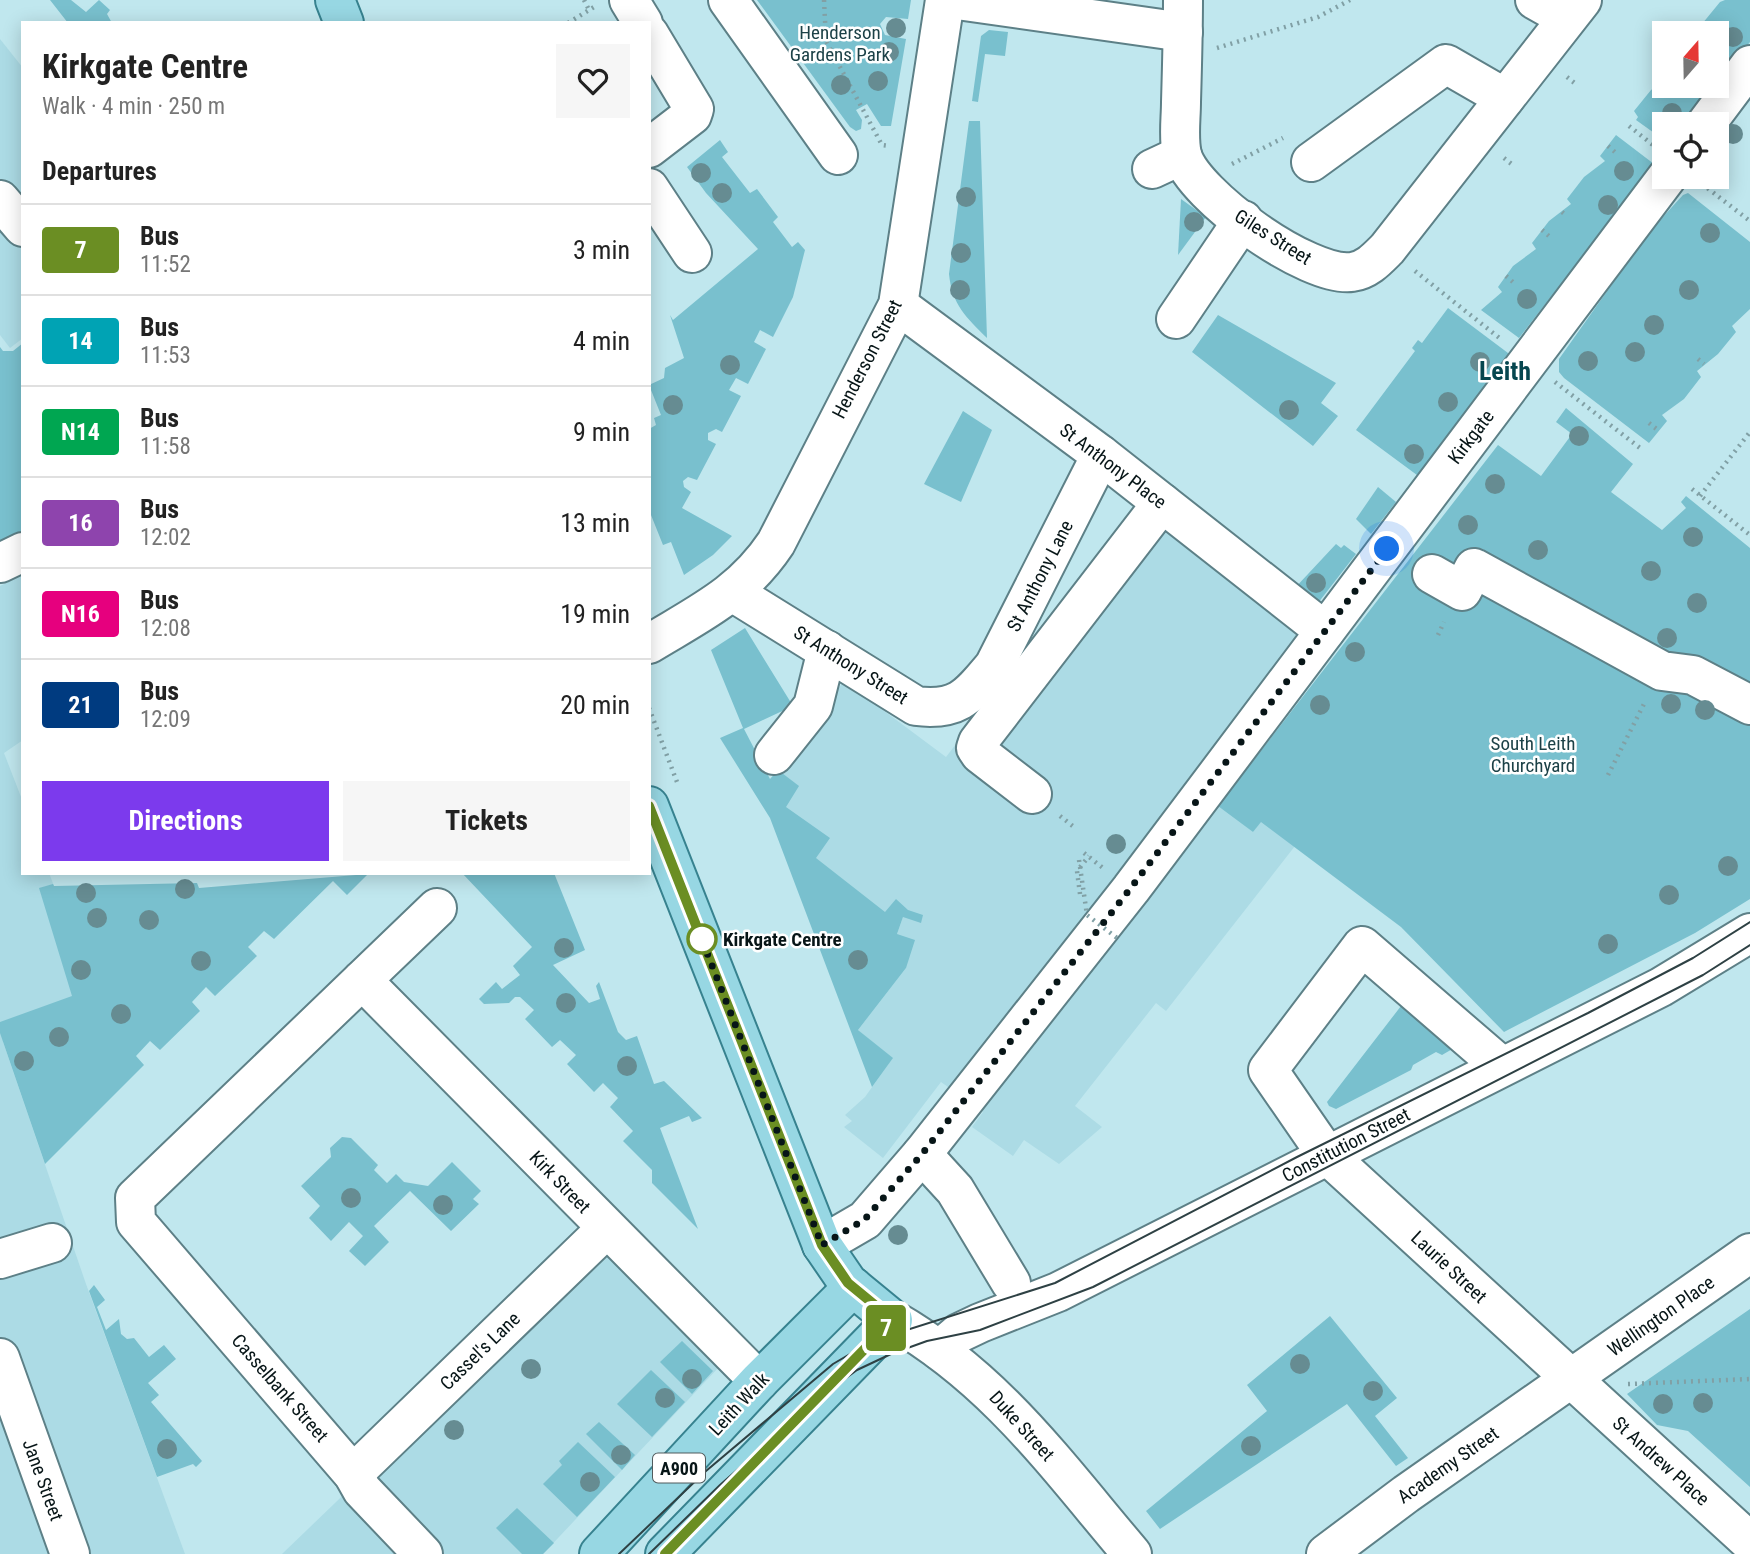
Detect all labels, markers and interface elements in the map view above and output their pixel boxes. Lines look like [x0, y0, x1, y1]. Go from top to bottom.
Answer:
park label: Henderson Gardens Park [790, 21, 891, 66]
north arrow [1652, 21, 1729, 98]
map controls [1652, 21, 1729, 189]
button: heart [556, 44, 630, 118]
text: Kirkgate Centre [42, 47, 248, 86]
text: Walk · 4 min · 250 m [42, 93, 225, 120]
button: locate [1652, 112, 1729, 189]
text: Departures [42, 156, 157, 186]
street label: Giles Street [1230, 204, 1316, 270]
text: Bus [140, 221, 179, 251]
text: 3 min [573, 235, 630, 265]
text: 7 [74, 236, 87, 264]
text: 11:52 [140, 251, 191, 278]
street label: Henderson Street [827, 296, 907, 422]
text: Bus [140, 312, 179, 342]
text: 4 min [573, 326, 630, 356]
text: 14 [68, 327, 93, 355]
text: 11:53 [140, 342, 191, 369]
district label: Leith [1479, 356, 1531, 386]
text: Bus [140, 403, 179, 433]
street label: Kirkgate [1443, 405, 1499, 469]
text: 9 min [573, 417, 630, 447]
text: N14 [61, 418, 100, 446]
street label: St Anthony Place [1055, 418, 1171, 514]
text: 11:58 [140, 433, 191, 460]
text: Bus [140, 494, 179, 524]
text: 13 min [560, 508, 630, 538]
text: 16 [68, 509, 93, 537]
street label: St Anthony Lane [1002, 516, 1078, 636]
text: 12:02 [140, 524, 191, 551]
your location [1369, 531, 1404, 566]
text: Bus [140, 585, 179, 615]
text: 19 min [560, 599, 630, 629]
text: N16 [61, 600, 100, 628]
text: 12:08 [140, 615, 191, 642]
street label: St Anthony Street [790, 621, 912, 709]
text: Bus [140, 676, 179, 706]
text: 20 min [560, 690, 630, 720]
text: 21 [68, 691, 93, 719]
text: 12:09 [140, 706, 191, 733]
park label: South Leith Churchyard [1491, 732, 1575, 777]
button: Directions [42, 781, 329, 861]
button: Tickets [343, 781, 630, 861]
marker: Kirkgate Centre [687, 924, 717, 954]
place label: Kirkgate Centre [723, 928, 842, 951]
street label: Constitution Street [1278, 1103, 1414, 1187]
street label: Kirk Street [525, 1146, 595, 1218]
street label: Laurie Street [1406, 1226, 1492, 1308]
street label: Wellington Place [1603, 1271, 1719, 1361]
line badge: 7 [863, 1305, 909, 1351]
street label: Cassel's Lane [435, 1307, 525, 1395]
text: 7 [880, 1314, 892, 1342]
street label: Casselbank Street [227, 1329, 333, 1447]
street label: Leith Walk [704, 1367, 774, 1440]
street label: Duke Street [985, 1386, 1059, 1466]
street label: St Andrew Place [1608, 1412, 1714, 1511]
street label: Academy Street [1393, 1422, 1503, 1508]
street label: Jane Street [18, 1436, 68, 1524]
road number: A900 [653, 1454, 705, 1483]

